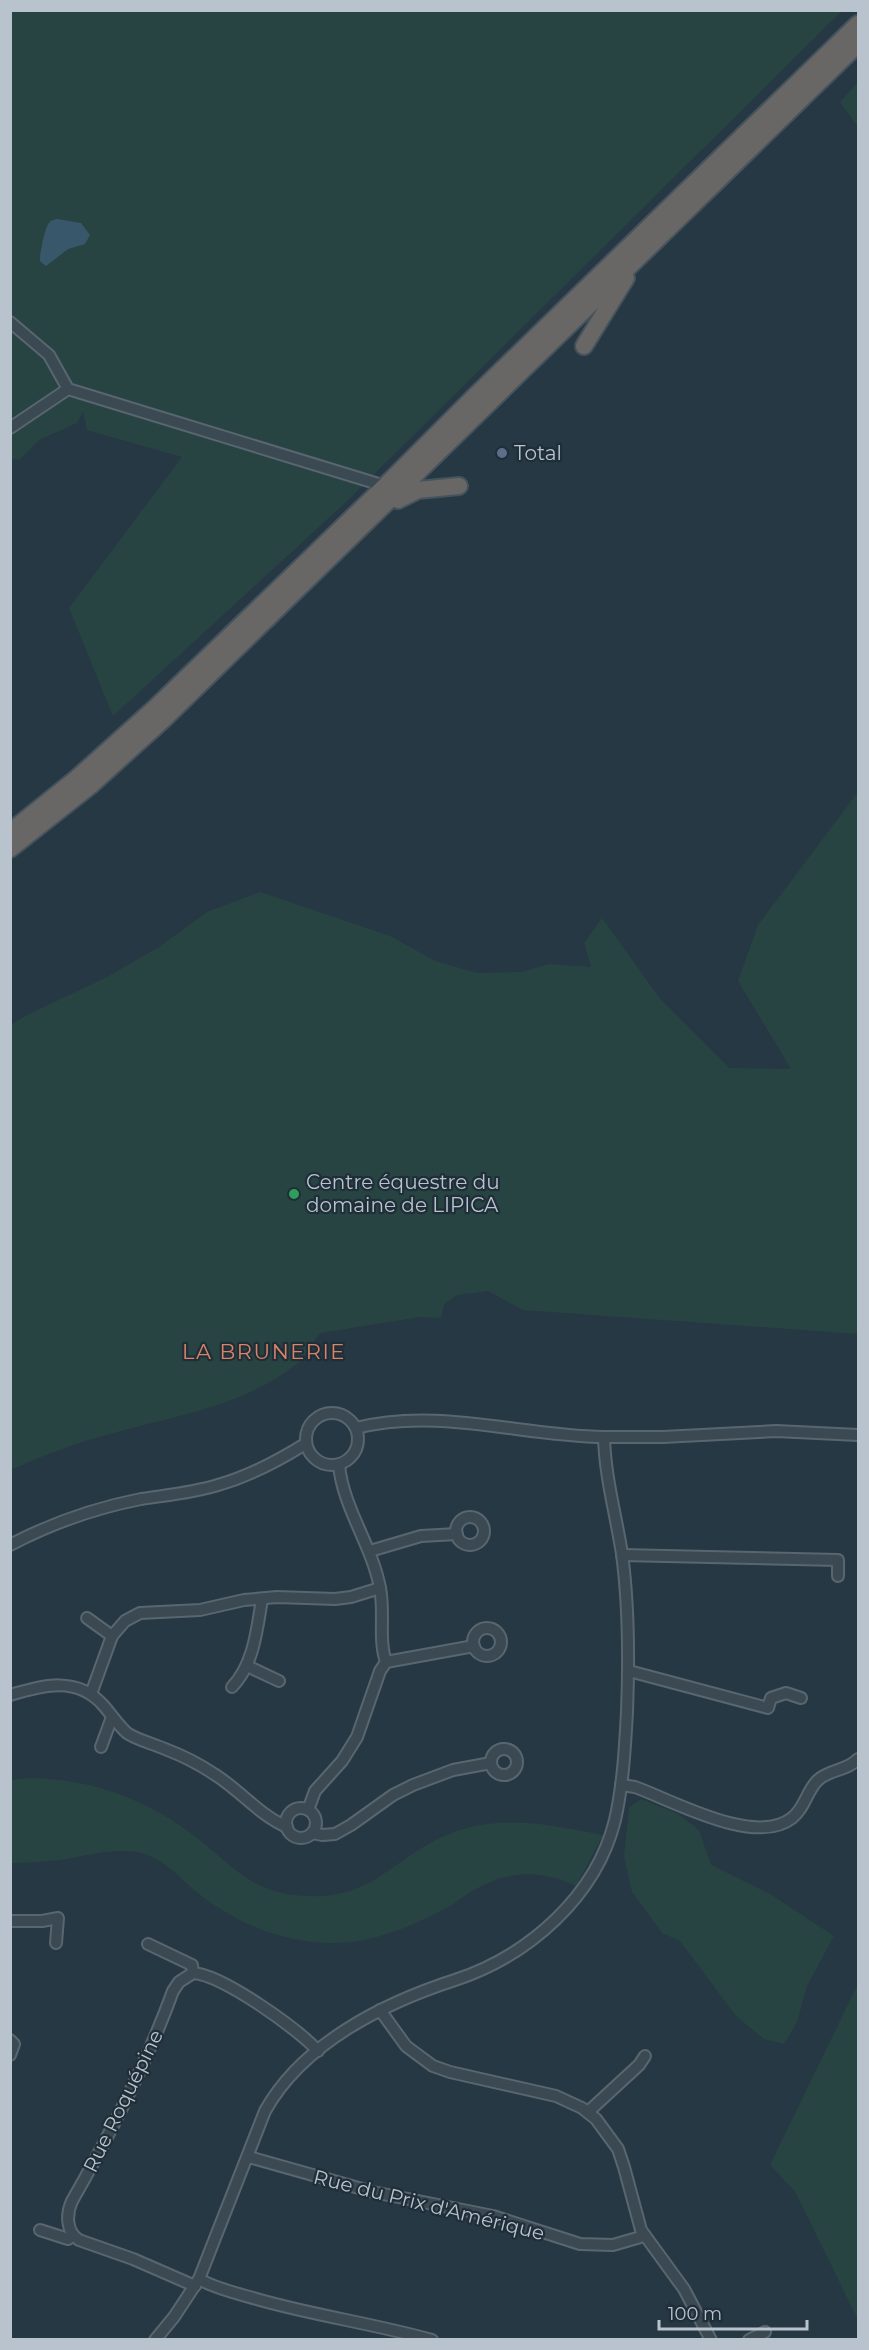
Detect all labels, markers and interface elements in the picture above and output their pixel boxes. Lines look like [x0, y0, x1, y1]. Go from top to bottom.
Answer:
place label: Total [514, 441, 562, 465]
marker: Total [495, 446, 509, 460]
place label: Centre équestre du domaine de LIPICA [306, 1170, 500, 1217]
marker: Centre équestre du domaine de LIPICA [287, 1187, 301, 1201]
district label: LA BRUNERIE [182, 1339, 346, 1364]
street label: Rue Roquépine [78, 2026, 168, 2176]
street label: Rue du Prix d'Amérique [311, 2165, 547, 2245]
scale bar [659, 2293, 808, 2331]
text: 100 m [668, 2303, 722, 2325]

